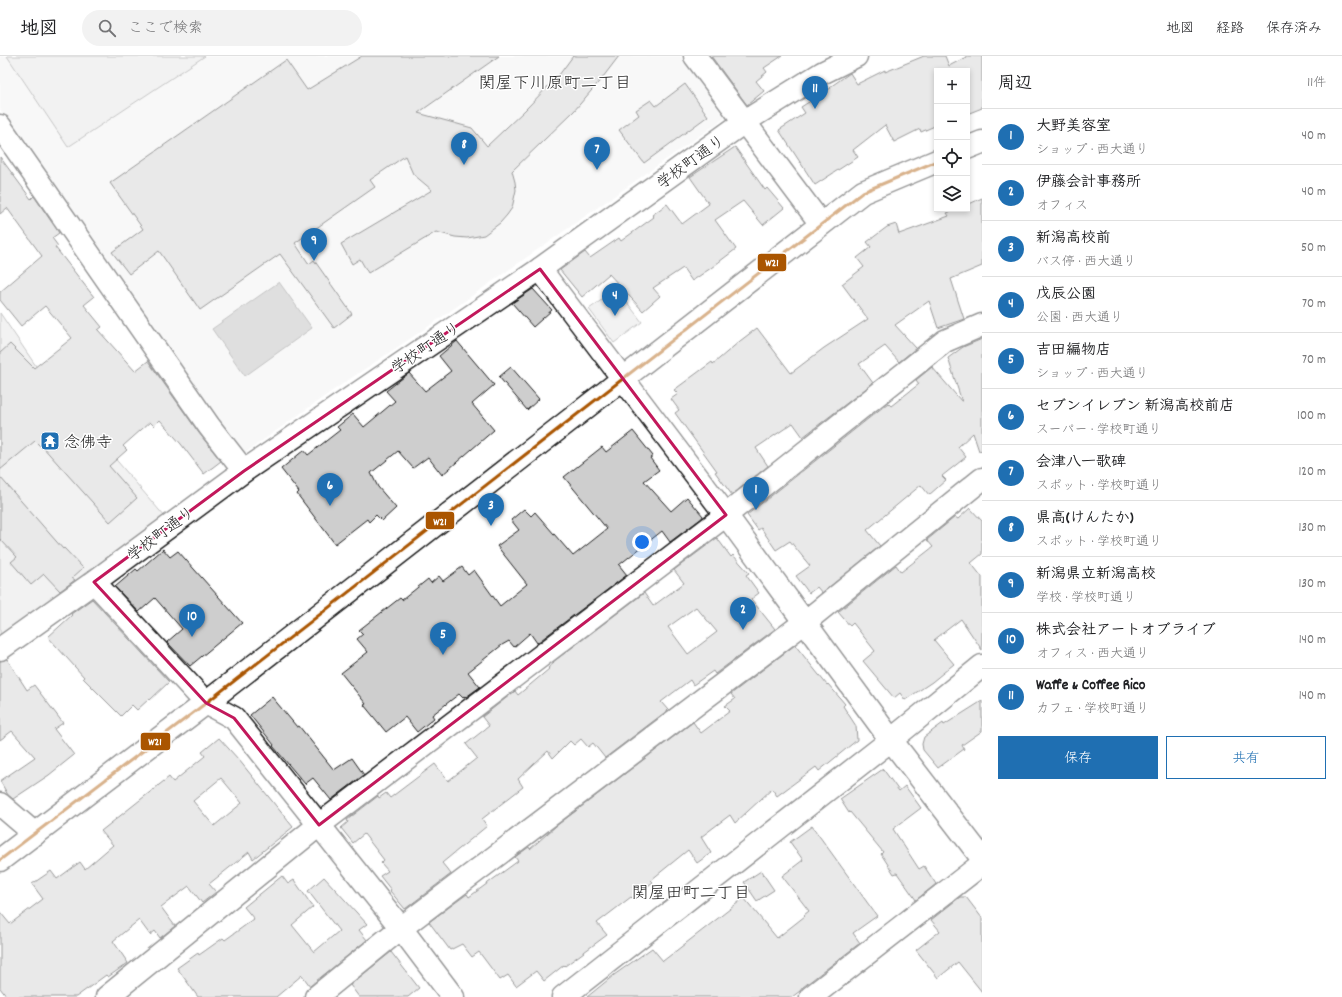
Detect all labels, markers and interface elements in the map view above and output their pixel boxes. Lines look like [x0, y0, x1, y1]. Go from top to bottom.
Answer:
search box [82, 10, 362, 46]
text: 地図 [20, 17, 58, 44]
icon: search [96, 17, 118, 39]
text: ここで検索 [128, 18, 203, 40]
text: 地図 [1166, 19, 1194, 39]
text: 経路 [1216, 19, 1244, 39]
text: 保存済み [1266, 19, 1322, 39]
map controls [934, 68, 970, 212]
button: + [934, 68, 970, 104]
district label: 関屋下川原町二丁目 [479, 73, 632, 97]
text: 周辺 [998, 73, 1032, 97]
text: 11件 [1307, 74, 1326, 93]
pin: 11 [802, 76, 828, 109]
button: − [934, 104, 970, 140]
text: 大野美容室 [1036, 116, 1111, 138]
text: 1 [1010, 127, 1012, 146]
text: 40 m [1302, 127, 1326, 146]
street label: 学校町通り [652, 130, 731, 196]
pin: 8 [451, 132, 477, 165]
pin: 7 [584, 137, 610, 170]
button: locate [934, 140, 970, 176]
text: ショップ · 西大通り [1036, 141, 1148, 160]
text: 伊藤会計事務所 [1036, 172, 1141, 194]
button: layers [934, 176, 970, 212]
text: 2 [1008, 183, 1014, 202]
text: 40 m [1302, 183, 1326, 202]
text: オフィス [1036, 197, 1088, 216]
pin: 9 [301, 228, 327, 261]
text: 新潟高校前 [1036, 228, 1111, 250]
text: 3 [1008, 239, 1014, 258]
text: 50 m [1301, 239, 1326, 258]
line badge: W21 [757, 253, 787, 272]
text: バス停 · 西大通り [1036, 253, 1136, 272]
text: W21 [765, 256, 779, 272]
pin: 4 [602, 283, 628, 316]
text: 戊辰公園 [1036, 284, 1096, 306]
text: 4 [1008, 295, 1014, 314]
text: 70 m [1302, 295, 1326, 314]
text: 公園 · 西大通り [1036, 309, 1123, 328]
street label: 学校町通り [387, 317, 466, 381]
text: 吉田編物店 [1036, 340, 1111, 362]
text: 5 [1008, 351, 1014, 370]
text: 70 m [1302, 351, 1326, 370]
text: ショップ · 西大通り [1036, 365, 1148, 384]
text: セブンイレブン 新潟高校前店 [1036, 396, 1234, 418]
text: 6 [1008, 407, 1014, 426]
text: 100 m [1297, 407, 1326, 426]
text: スーパー · 学校町通り [1036, 421, 1161, 440]
temple icon: 念佛寺 [39, 430, 61, 452]
place label: 念佛寺 [64, 432, 112, 455]
text: 会津八一歌碑 [1036, 452, 1126, 474]
text: 7 [1009, 463, 1013, 482]
text: 120 m [1298, 463, 1326, 482]
pin: 6 [317, 473, 343, 506]
pin: 1 [743, 477, 769, 510]
text: スポット · 学校町通り [1036, 477, 1162, 496]
pin: 3 [478, 493, 504, 526]
street label: 学校町通り [123, 502, 200, 568]
text: 県高(けんたか) [1036, 508, 1134, 530]
line badge: W21 [425, 511, 455, 530]
text: W21 [433, 515, 447, 531]
text: 8 [1008, 519, 1014, 538]
text: 130 m [1298, 519, 1326, 538]
your location [632, 532, 652, 552]
text: スポット · 学校町通り [1036, 533, 1162, 552]
text: 新潟県立新潟高校 [1036, 564, 1156, 586]
text: 9 [1008, 575, 1014, 594]
text: 130 m [1298, 575, 1326, 594]
text: 学校 · 学校町通り [1036, 589, 1136, 608]
pin: 2 [730, 597, 756, 630]
pin: 10 [179, 604, 205, 637]
text: 株式会社アートオブライブ [1036, 620, 1216, 642]
pin: 5 [430, 622, 456, 655]
text: 10 [1006, 631, 1016, 650]
text: 140 m [1299, 631, 1326, 650]
text: オフィス · 西大通り [1036, 645, 1149, 664]
text: Waffe & Coffee Rico [1036, 675, 1146, 697]
text: 11 [1008, 687, 1014, 706]
text: 140 m [1299, 687, 1326, 706]
text: カフェ · 学校町通り [1036, 700, 1149, 719]
line badge: W21 [140, 732, 171, 751]
text: W21 [148, 735, 162, 751]
button: 保存 [998, 736, 1158, 779]
button: 共有 [1166, 736, 1326, 779]
district label: 関屋田町二丁目 [632, 883, 751, 907]

